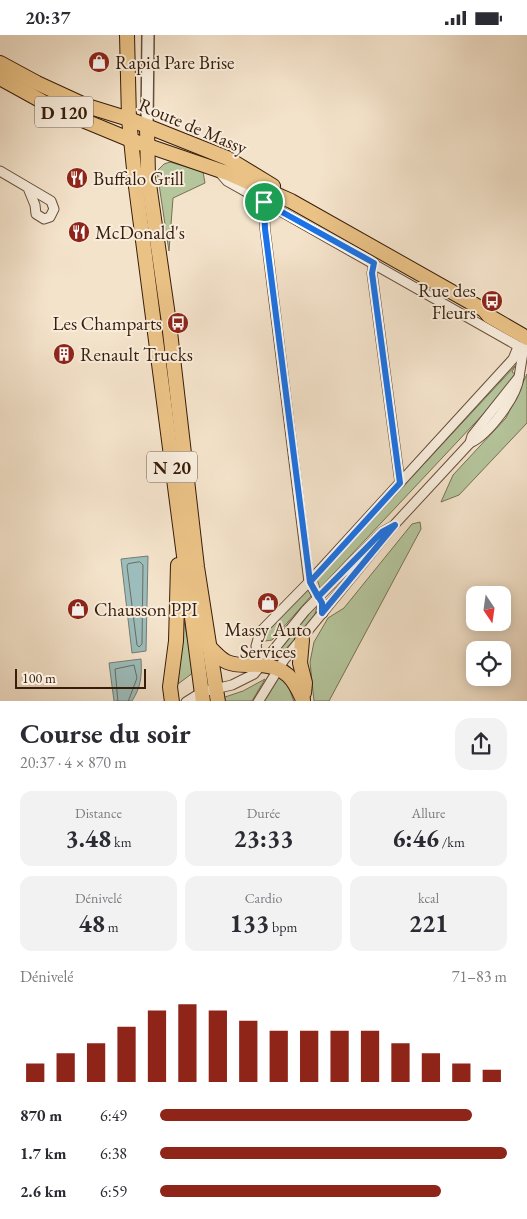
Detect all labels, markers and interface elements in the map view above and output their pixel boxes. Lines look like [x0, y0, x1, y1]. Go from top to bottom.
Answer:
text: 20:37 [25, 5, 71, 30]
shop icon: Rapid Pare Brise [87, 50, 111, 74]
place label: Rapid Pare Brise [115, 50, 234, 75]
street label: Route de Massy [135, 92, 252, 160]
road number: D 120 [35, 97, 93, 127]
restaurant icon: Buffalo Grill [65, 166, 89, 190]
place label: Buffalo Grill [93, 166, 184, 191]
pin [243, 181, 285, 223]
icon: arrive [250, 188, 278, 216]
restaurant icon: McDonald's [67, 220, 91, 244]
place label: McDonald's [95, 220, 185, 245]
place label: Rue des Fleurs [418, 278, 476, 325]
bus stop icon: Rue des Fleurs [480, 289, 504, 313]
place label: Les Champarts [52, 311, 162, 336]
bus stop icon: Les Champarts [166, 311, 190, 335]
building icon: Renault Trucks [52, 342, 76, 366]
place label: Renault Trucks [80, 342, 193, 367]
road number: N 20 [147, 452, 197, 483]
north arrow [466, 586, 511, 631]
map controls [466, 586, 511, 686]
shop icon: Massy Auto Services [256, 591, 280, 615]
shop icon: Chausson PPI [66, 597, 90, 621]
place label: Chausson PPI [94, 597, 198, 622]
place label: Massy Auto Services [224, 617, 312, 664]
button: locate [466, 641, 511, 686]
scale bar [15, 667, 146, 690]
text: 100 m [22, 669, 56, 687]
text: Course du soir [20, 715, 191, 751]
button: share [455, 718, 507, 770]
text: 20:37 · 4 × 870 m [20, 752, 127, 773]
text: Distance [75, 804, 122, 822]
text: Durée [247, 804, 280, 822]
text: Allure [412, 804, 445, 822]
text: 3.48 [65, 822, 111, 854]
text: 23:33 [234, 822, 293, 854]
text: 6:46 [392, 822, 439, 854]
text: km [111, 833, 132, 851]
text: /km [439, 833, 465, 851]
text: Dénivelé [75, 889, 122, 907]
text: Cardio [245, 889, 282, 907]
text: kcal [418, 889, 439, 907]
text: 48 [78, 907, 105, 939]
text: 133 [230, 907, 269, 939]
text: 221 [409, 907, 448, 939]
text: m [105, 918, 119, 936]
text: bpm [269, 918, 297, 936]
text: Dénivelé [20, 966, 74, 987]
text: 71–83 m [452, 966, 507, 987]
text: 870 m [20, 1105, 62, 1126]
text: 6:49 [100, 1105, 127, 1126]
text: 1.7 km [20, 1143, 66, 1164]
text: 6:38 [100, 1143, 127, 1164]
text: 2.6 km [20, 1181, 66, 1202]
text: 6:59 [100, 1181, 127, 1202]

